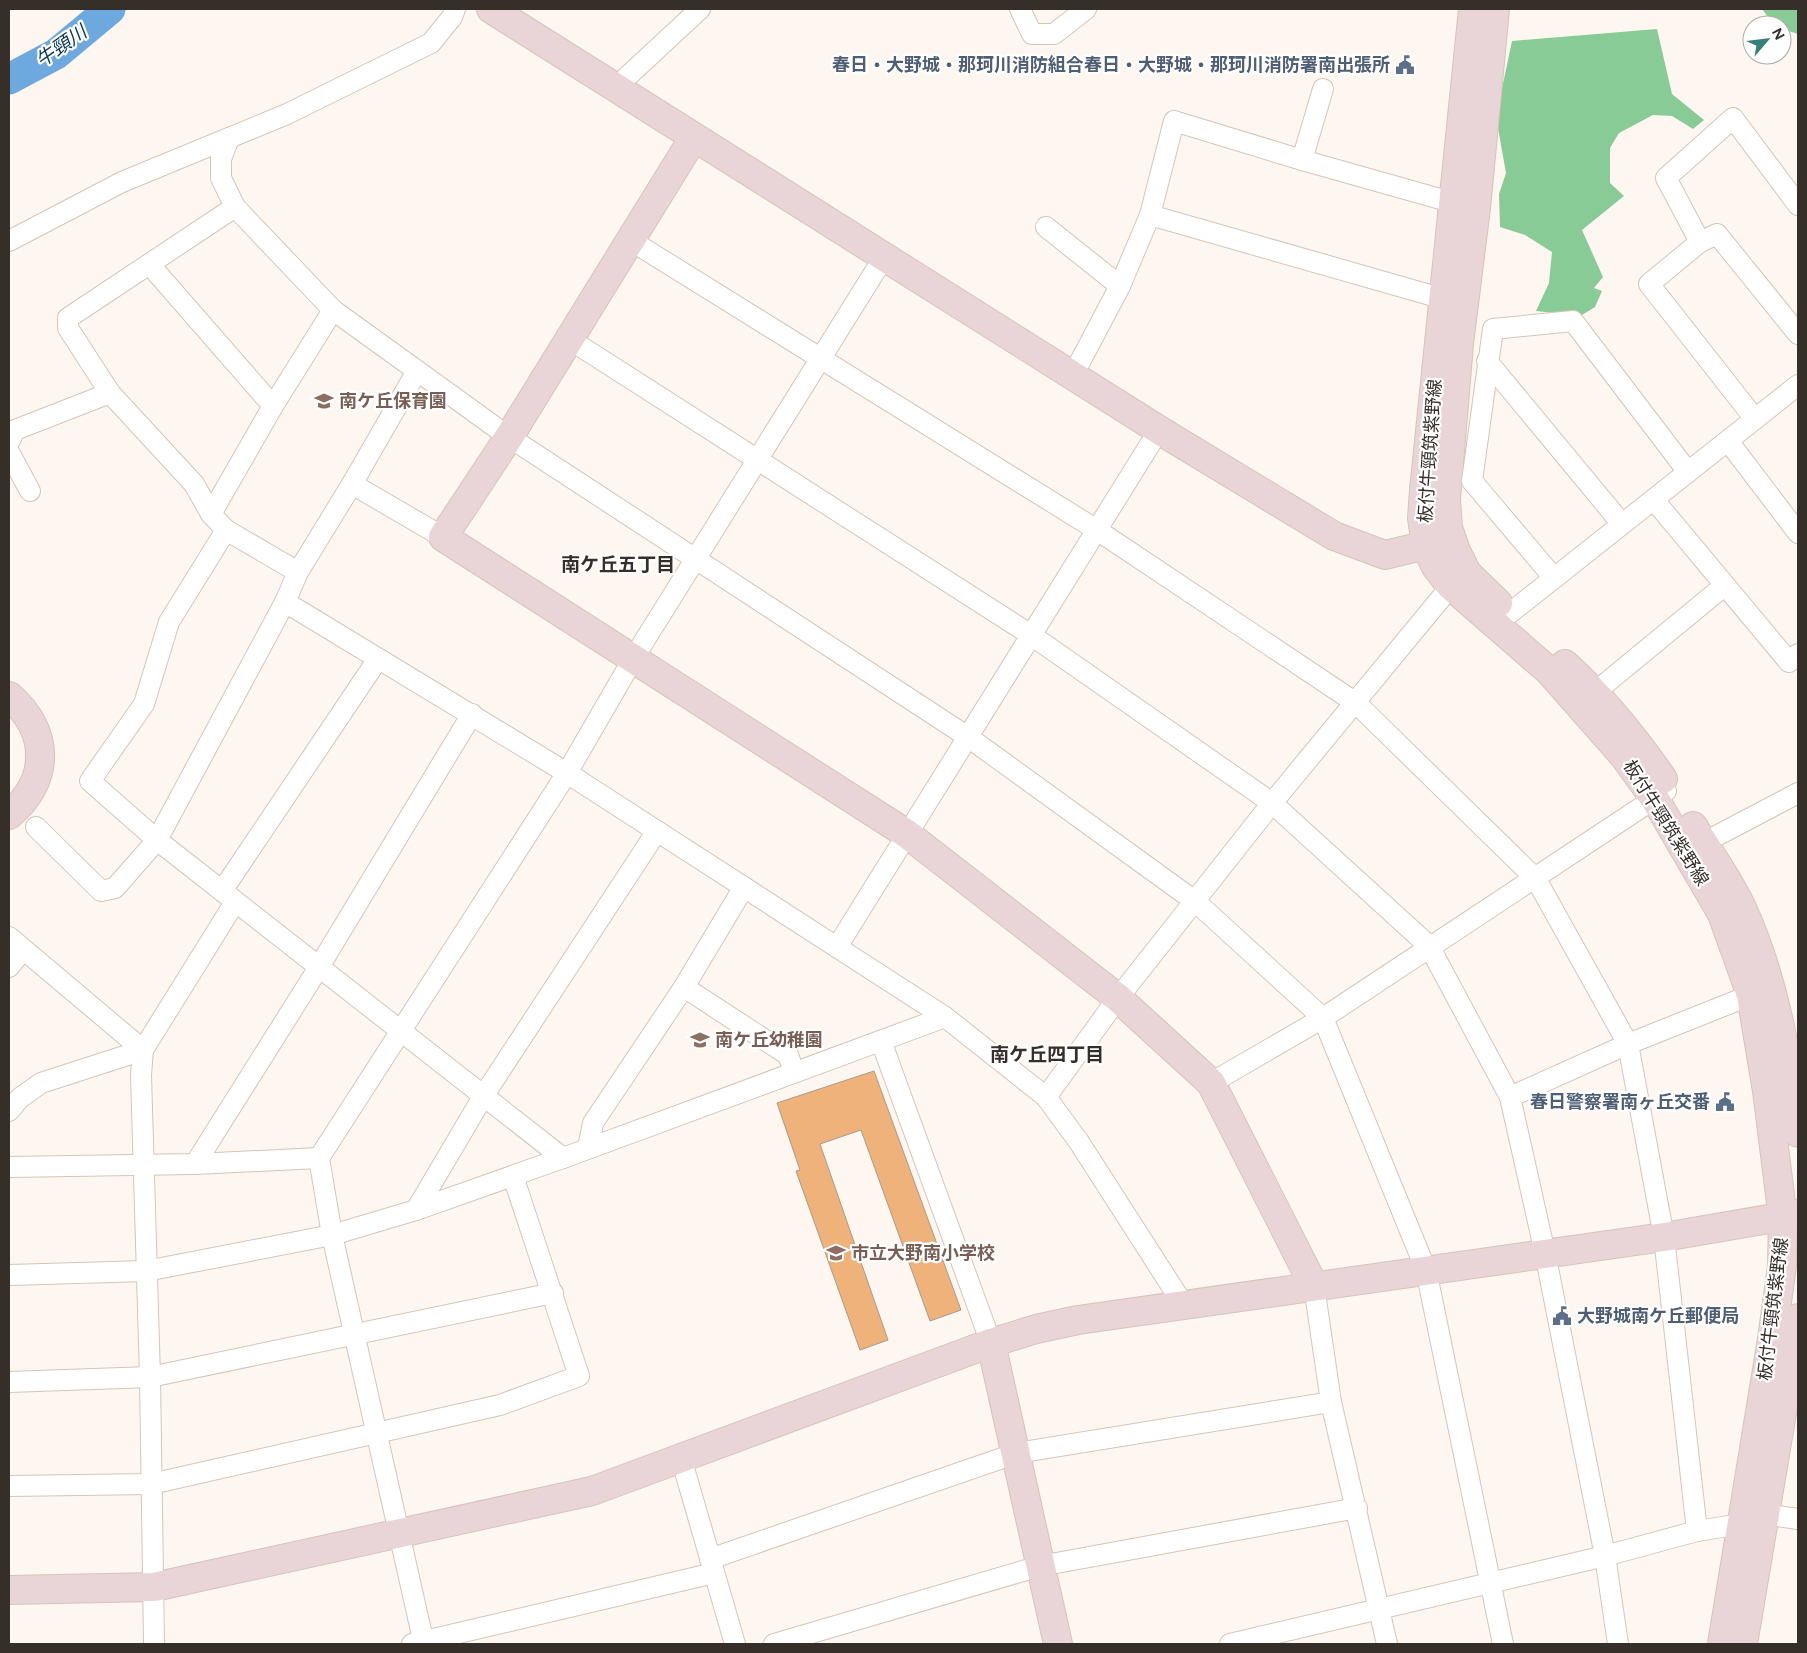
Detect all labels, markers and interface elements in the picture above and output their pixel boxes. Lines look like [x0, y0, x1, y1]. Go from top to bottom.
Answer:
north arrow [1742, 15, 1792, 65]
water label: 牛頸川 [31, 19, 93, 72]
text: N [1768, 25, 1788, 43]
place label: 春日・大野城・那珂川消防組合春日・大野城・那珂川消防署南出張所 [832, 54, 1390, 76]
public building icon: 春日・大野城・那珂川消防組合春日・大野城・那珂川消防署南出張所 [1394, 54, 1416, 76]
street label: 板付牛頸筑紫野線 [1414, 378, 1446, 524]
school or university icon: 南ケ丘保育園 [313, 390, 335, 412]
place label: 南ケ丘保育園 [339, 390, 447, 412]
district label: 南ケ丘五丁目 [561, 553, 675, 576]
street label: 板付牛頸筑紫野線 [1619, 756, 1713, 890]
school or university icon: 南ケ丘幼稚園 [689, 1029, 711, 1051]
place label: 南ケ丘幼稚園 [715, 1029, 823, 1051]
district label: 南ケ丘四丁目 [990, 1043, 1104, 1066]
place label: 春日警察署南ヶ丘交番 [1530, 1091, 1710, 1113]
public building icon: 春日警察署南ヶ丘交番 [1714, 1091, 1736, 1113]
street label: 板付牛頸筑紫野線 [1753, 1236, 1793, 1382]
school or university icon: 市立大野南小学校 [825, 1242, 847, 1264]
place label: 市立大野南小学校 [851, 1242, 995, 1264]
public building icon: 大野城南ケ丘郵便局 [1551, 1305, 1573, 1327]
place label: 大野城南ケ丘郵便局 [1577, 1305, 1739, 1327]

